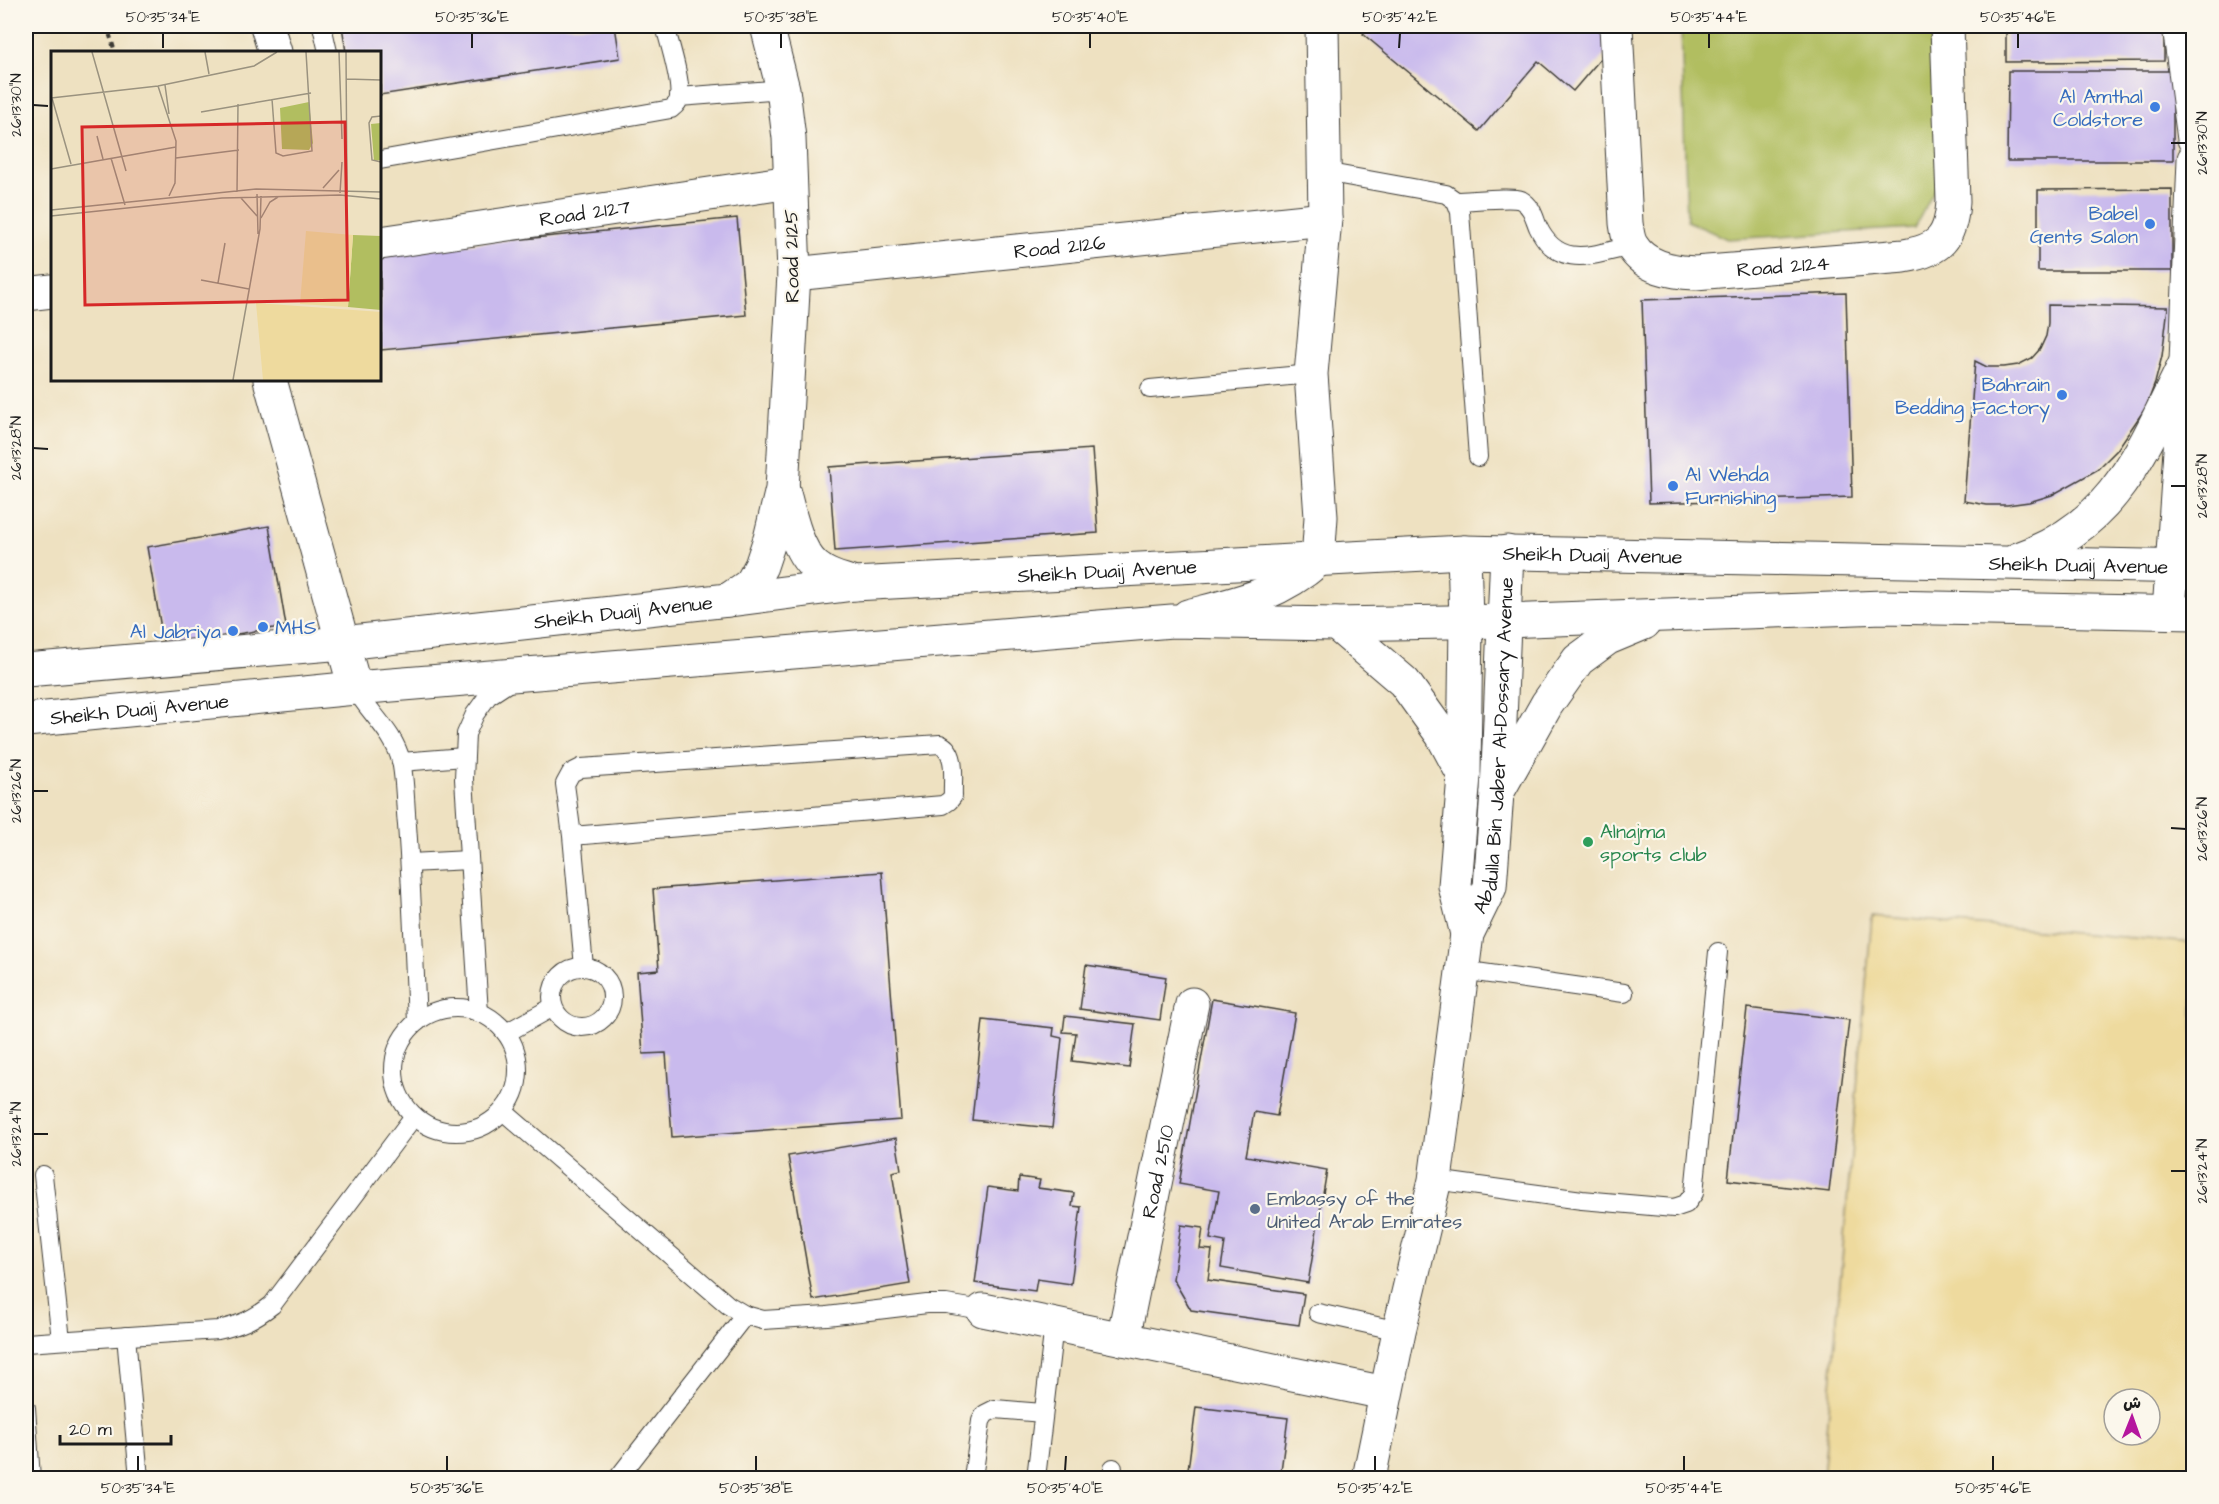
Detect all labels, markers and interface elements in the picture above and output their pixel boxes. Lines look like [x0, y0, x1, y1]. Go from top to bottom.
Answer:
text: 50°35'34"E [126, 7, 200, 28]
text: 50°35'36"E [435, 7, 509, 28]
text: 50°35'38"E [744, 7, 818, 28]
text: 50°35'40"E [1052, 7, 1128, 28]
text: 50°35'42"E [1362, 7, 1438, 28]
text: 50°35'44"E [1671, 7, 1748, 28]
text: 50°35'46"E [1980, 7, 2056, 28]
inset map [51, 51, 381, 381]
text: 26°13'30"N [6, 73, 27, 137]
place label: Al Amthal Coldstore [2053, 83, 2143, 134]
marker: Al Amthal Coldstore [2148, 100, 2162, 114]
text: 26°13'30"N [2192, 111, 2213, 175]
street label: Road 2127 [537, 193, 632, 234]
place label: Babel Gents Salon [2030, 200, 2138, 251]
street label: Road 2125 [777, 209, 807, 303]
marker: Babel Gents Salon [2143, 217, 2157, 231]
street label: Road 2126 [1012, 229, 1107, 266]
street label: Road 2124 [1736, 249, 1831, 285]
place label: Bahrain Bedding Factory [1895, 371, 2050, 423]
marker: Bahrain Bedding Factory [2055, 388, 2069, 402]
text: 26°13'28"N [6, 416, 27, 480]
text: 26°13'28"N [2192, 454, 2213, 518]
place label: Al Wehda Furnishing [1685, 461, 1776, 513]
marker: Al Wehda Furnishing [1666, 479, 1680, 493]
street label: Sheikh Duaij Avenue [1502, 540, 1683, 571]
street label: Sheikh Duaij Avenue [1988, 550, 2169, 581]
street label: Sheikh Duaij Avenue [1017, 553, 1198, 590]
street label: Abdulla Bin Jaber Al-Dossary Avenue [1466, 576, 1521, 918]
street label: Sheikh Duaij Avenue [532, 589, 714, 637]
place label: MHS [275, 614, 317, 642]
place label: Al Jabriya [130, 618, 221, 647]
marker: MHS [256, 620, 270, 634]
marker: Al Jabriya [226, 624, 240, 638]
street label: Sheikh Duaij Avenue [49, 687, 231, 733]
text: 26°13'26"N [6, 759, 27, 823]
text: 26°13'26"N [2192, 797, 2213, 861]
place label: Alnajma sports club [1600, 818, 1707, 869]
marker: Alnajma sports club [1581, 835, 1595, 849]
text: 26°13'24"N [6, 1101, 27, 1167]
street label: Road 2510 [1135, 1122, 1182, 1221]
text: 26°13'24"N [2192, 1138, 2213, 1204]
place label: Embassy of the United Arab Emirates [1267, 1185, 1462, 1236]
marker: Embassy of the United Arab Emirates [1248, 1202, 1262, 1216]
north arrow [2102, 1387, 2162, 1447]
text: ش [2123, 1392, 2141, 1414]
scale bar [60, 1408, 171, 1446]
text: 20 m [69, 1417, 112, 1442]
text: 50°35'34"E [101, 1478, 175, 1499]
text: 50°35'36"E [410, 1478, 484, 1499]
text: 50°35'38"E [719, 1478, 793, 1499]
text: 50°35'40"E [1027, 1478, 1103, 1499]
text: 50°35'42"E [1337, 1478, 1413, 1499]
text: 50°35'44"E [1646, 1478, 1723, 1499]
text: 50°35'46"E [1955, 1478, 2031, 1499]

